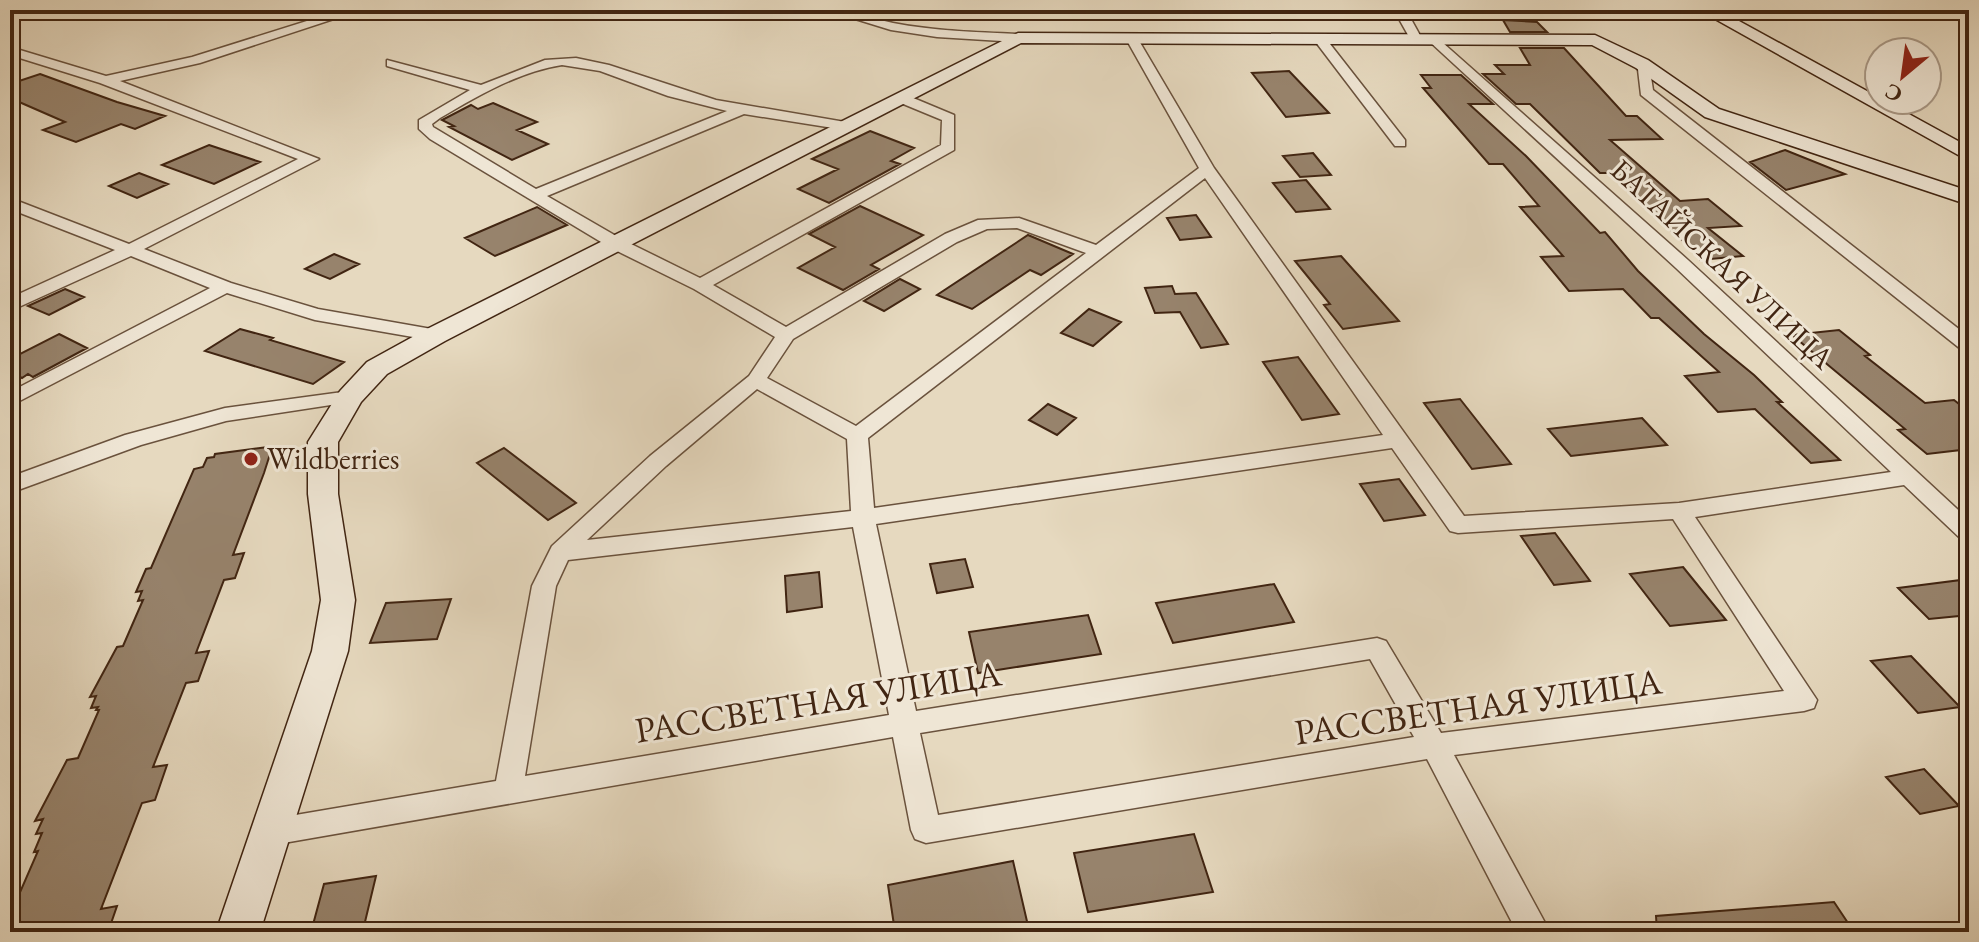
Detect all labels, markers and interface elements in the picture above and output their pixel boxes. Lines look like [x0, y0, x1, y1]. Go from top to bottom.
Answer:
north arrow [1863, 36, 1943, 116]
text: С [1880, 77, 1907, 110]
street label: БАТАЙСКАЯ УЛИЦА [1602, 150, 1842, 377]
place label: Wildberries [267, 439, 400, 478]
marker: Wildberries [242, 450, 260, 468]
street label: РАССВЕТНАЯ УЛИЦА [631, 649, 1006, 754]
street label: РАССВЕТНАЯ УЛИЦА [1291, 657, 1666, 756]

